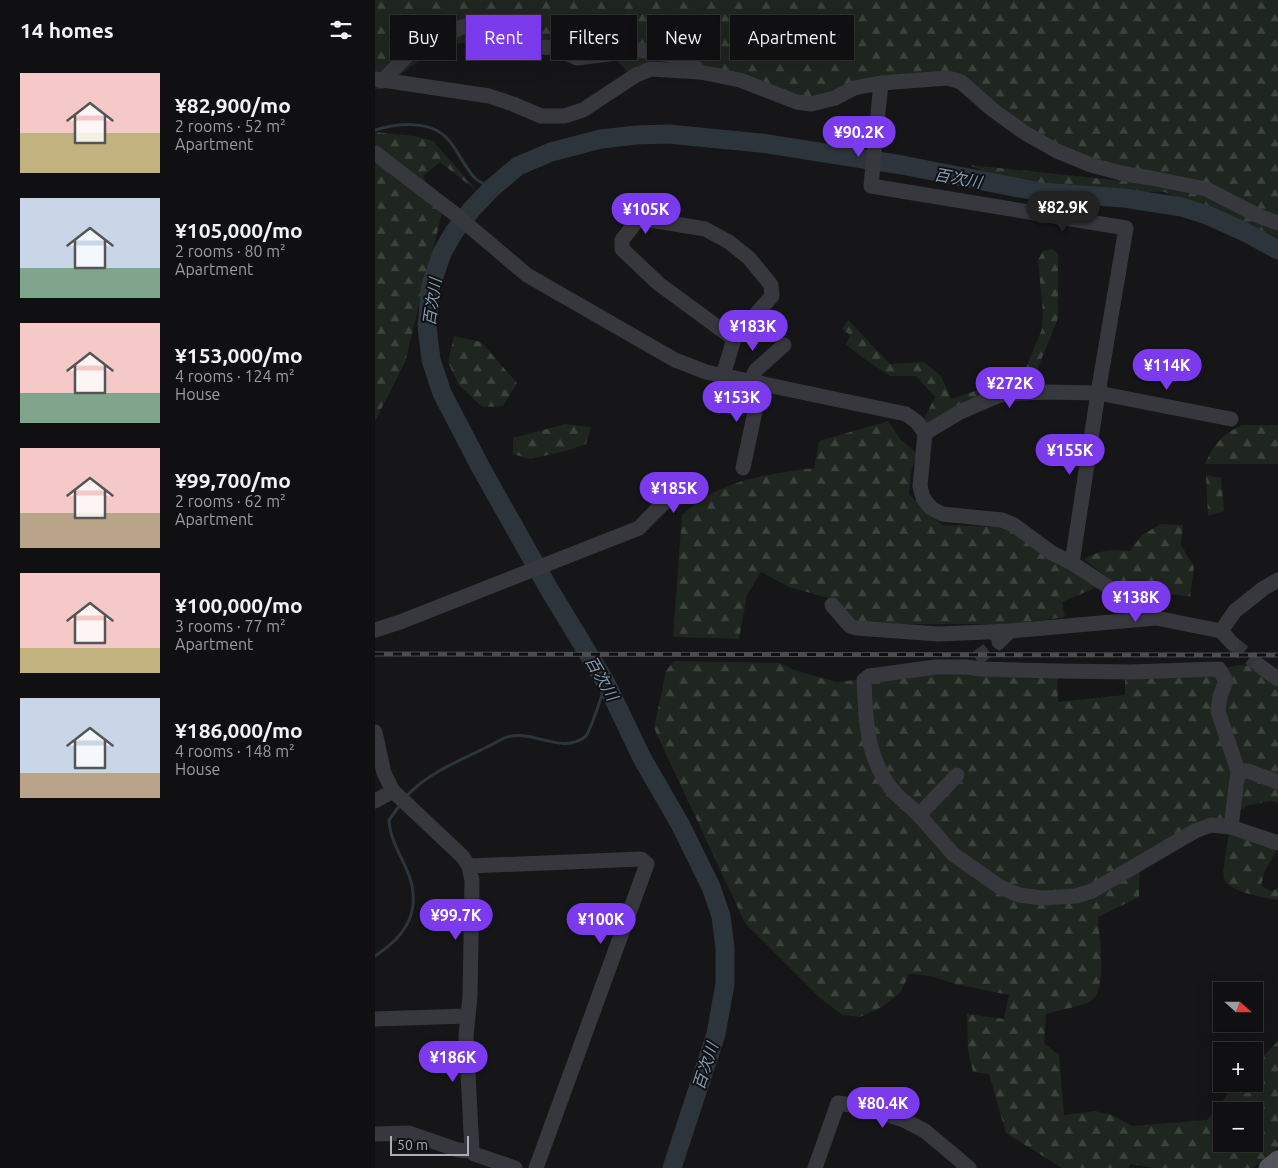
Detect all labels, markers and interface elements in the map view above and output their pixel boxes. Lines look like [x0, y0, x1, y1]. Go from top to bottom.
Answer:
chip: Buy [390, 15, 456, 60]
chip: Rent [466, 15, 541, 60]
chip: Filters [551, 15, 637, 60]
chip: New [647, 15, 720, 60]
chip: Apartment [730, 15, 854, 60]
icon: filters [327, 16, 355, 44]
text: 14 homes [20, 18, 114, 42]
icon: home [60, 93, 120, 153]
text: ¥82,900/mo [175, 93, 291, 117]
pin: ¥90.2K [818, 116, 900, 158]
text: 2 rooms · 52 m² [175, 117, 286, 135]
text: ¥90.2K [834, 123, 884, 141]
text: Apartment [175, 135, 253, 153]
water label: 百次川 [933, 165, 985, 191]
pin: ¥82.9K [1022, 190, 1104, 233]
pin: ¥105K [611, 192, 681, 235]
text: ¥82.9K [1038, 198, 1088, 216]
text: ¥105K [623, 200, 669, 218]
icon: home [60, 218, 120, 278]
text: ¥105,000/mo [175, 218, 303, 242]
text: 2 rooms · 80 m² [175, 242, 286, 260]
text: Apartment [175, 260, 253, 278]
water label: 百次川 [420, 275, 445, 327]
pin: ¥183K [718, 310, 788, 352]
text: ¥183K [730, 317, 776, 335]
icon: home [60, 343, 120, 403]
text: ¥153,000/mo [175, 343, 303, 367]
pin: ¥114K [1132, 348, 1202, 391]
text: ¥114K [1144, 356, 1190, 374]
pin: ¥272K [975, 366, 1045, 409]
text: 4 rooms · 124 m² [175, 367, 295, 385]
text: ¥272K [987, 374, 1033, 392]
pin: ¥153K [702, 380, 772, 423]
text: House [175, 385, 220, 403]
text: ¥153K [714, 388, 760, 406]
pin: ¥155K [1035, 434, 1105, 476]
text: ¥155K [1047, 441, 1093, 459]
icon: home [60, 468, 120, 528]
text: ¥99,700/mo [175, 468, 291, 492]
pin: ¥185K [639, 472, 709, 514]
text: ¥185K [651, 479, 697, 497]
text: 2 rooms · 62 m² [175, 492, 286, 510]
text: Apartment [175, 510, 253, 528]
pin: ¥138K [1101, 580, 1171, 623]
text: ¥138K [1113, 588, 1159, 606]
icon: home [60, 593, 120, 653]
text: ¥100,000/mo [175, 593, 303, 617]
text: 3 rooms · 77 m² [175, 617, 286, 635]
text: Apartment [175, 635, 253, 653]
water label: 百次川 [582, 653, 623, 705]
icon: home [60, 718, 120, 778]
text: ¥186,000/mo [175, 718, 303, 742]
text: 4 rooms · 148 m² [175, 742, 295, 760]
text: House [175, 760, 220, 778]
pin: ¥99.7K [415, 898, 497, 941]
pin: ¥100K [566, 902, 636, 945]
text: ¥99.7K [431, 906, 481, 924]
text: ¥100K [578, 910, 624, 928]
north arrow [1213, 982, 1263, 1032]
map controls [1213, 982, 1263, 1152]
water label: 百次川 [689, 1038, 722, 1092]
pin: ¥186K [418, 1040, 488, 1083]
button: + [1213, 1042, 1263, 1092]
text: ¥186K [430, 1048, 476, 1066]
pin: ¥80.4K [842, 1086, 924, 1129]
text: ¥80.4K [858, 1094, 908, 1112]
button: − [1213, 1102, 1263, 1152]
scale bar [390, 1133, 469, 1156]
text: 50 m [397, 1137, 428, 1153]

